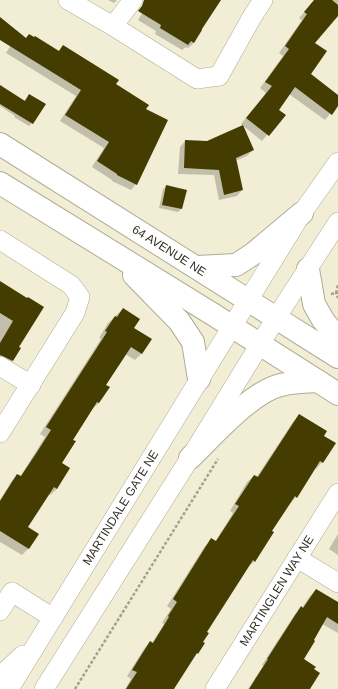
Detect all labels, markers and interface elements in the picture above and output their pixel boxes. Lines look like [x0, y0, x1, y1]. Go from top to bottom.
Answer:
street label: 64 AVENUE NE [130, 222, 209, 279]
street label: MARTINDALE GATE NE [80, 448, 161, 568]
street label: MARTINGLEN WAY NE [237, 533, 317, 649]

